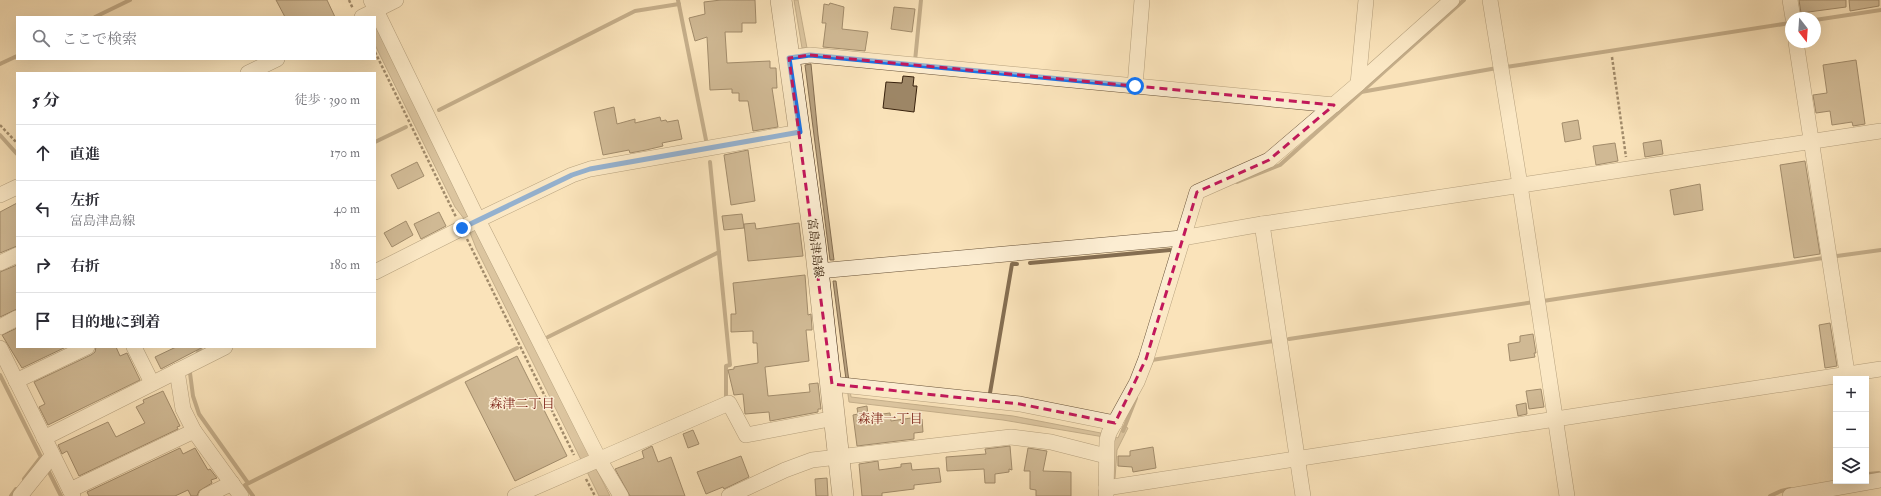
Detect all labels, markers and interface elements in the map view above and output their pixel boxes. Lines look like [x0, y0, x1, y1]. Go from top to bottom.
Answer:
north arrow [1785, 12, 1821, 48]
search box [16, 16, 376, 60]
icon: search [30, 27, 52, 49]
text: ここで検索 [62, 30, 137, 49]
route start [1126, 77, 1144, 95]
text: 5 分 [32, 90, 60, 111]
text: 徒歩 · 390 m [295, 92, 360, 108]
icon: ahead [32, 142, 54, 164]
text: 直進 [70, 145, 100, 164]
text: 170 m [330, 145, 360, 161]
text: 左折 [70, 191, 100, 210]
icon: left [32, 198, 54, 220]
text: 40 m [334, 201, 360, 217]
text: 富島津島線 [70, 213, 135, 229]
street label: 富島津島線 [804, 217, 826, 279]
route end [453, 219, 471, 237]
icon: right [32, 254, 54, 276]
text: 右折 [70, 257, 100, 276]
text: 180 m [330, 257, 360, 273]
icon: arrive [32, 310, 54, 332]
text: 目的地に到着 [70, 313, 160, 332]
map controls [1833, 376, 1869, 484]
button: + [1833, 376, 1869, 412]
district label: 森津二丁目 [489, 396, 555, 412]
district label: 森津一丁目 [857, 411, 923, 427]
button: − [1833, 412, 1869, 448]
button: layers [1833, 448, 1869, 484]

